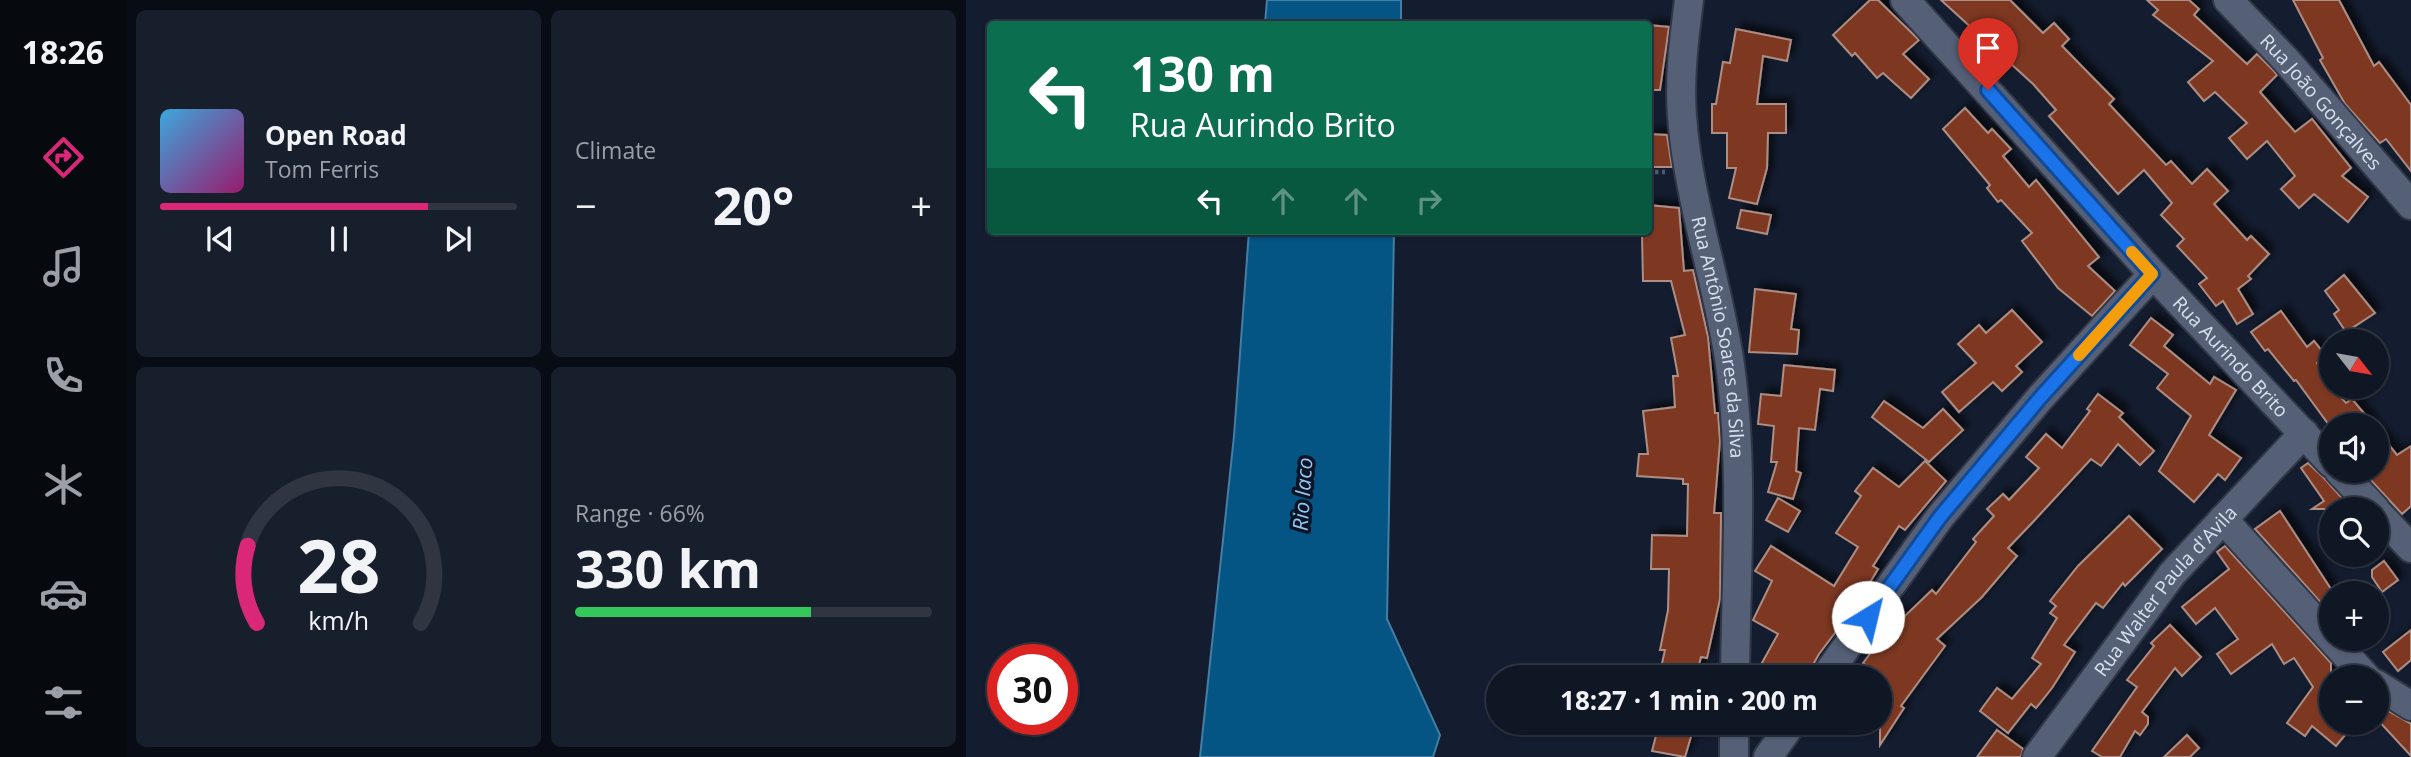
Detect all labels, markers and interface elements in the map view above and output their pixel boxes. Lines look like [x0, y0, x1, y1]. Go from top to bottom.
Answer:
pin [1958, 18, 2018, 90]
street label: Rua João Gonçalves [2254, 28, 2388, 175]
icon: arrive [1969, 29, 2007, 67]
text: 18:26 [22, 30, 104, 73]
text: 130 m [1130, 40, 1275, 106]
icon: left [1015, 49, 1106, 140]
text: Rua Aurindo Brito [1130, 103, 1396, 146]
text: Open Road [265, 117, 407, 153]
icon: directions [39, 133, 88, 182]
text: Climate [575, 134, 656, 166]
text: Tom Ferris [265, 153, 379, 185]
text: 20° [713, 169, 794, 240]
text: − [575, 179, 597, 231]
text: + [910, 179, 932, 231]
icon: left [1191, 182, 1229, 220]
icon: ahead [1264, 182, 1302, 220]
icon: ahead [1337, 182, 1375, 220]
icon: right [1410, 182, 1448, 220]
street label: Rua Antônio Soares da Silva [1685, 213, 1750, 459]
icon: previous [201, 220, 239, 258]
icon: pause [320, 220, 358, 258]
icon: next [439, 220, 477, 258]
icon: music [39, 242, 88, 291]
street label: Rua Aurindo Brito [2167, 290, 2294, 423]
north arrow [2319, 329, 2389, 399]
map controls [2319, 329, 2389, 735]
icon: phone [39, 351, 88, 400]
button: sound [2319, 413, 2389, 483]
water label: Rio Iaco [1285, 456, 1319, 532]
icon: climate [39, 460, 88, 509]
text: Range · 66% [575, 497, 705, 529]
button: search [2319, 497, 2389, 567]
street label: Rua Walter Paula d'Avila [2088, 500, 2243, 682]
text: 28 [297, 515, 380, 614]
text: 330 km [575, 532, 761, 603]
icon: car [39, 569, 88, 618]
position arrow [1831, 580, 1905, 654]
button: + [2319, 581, 2389, 651]
text: km/h [308, 603, 369, 637]
speed limit sign: 30 [987, 644, 1078, 735]
button: − [2319, 665, 2389, 735]
icon: filters [39, 678, 88, 727]
text: 18:27 · 1 min · 200 m [1560, 682, 1818, 718]

